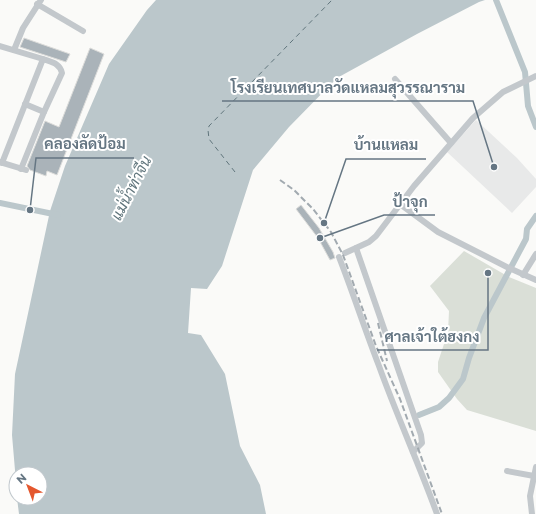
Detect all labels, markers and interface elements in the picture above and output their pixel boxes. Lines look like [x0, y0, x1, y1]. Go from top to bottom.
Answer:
callout: โรงเรียนเทศบาลวัดแหลมสุวรรณาราม [222, 74, 473, 101]
text: โรงเรียนเทศบาลวัดแหลมสุวรรณาราม [230, 77, 465, 99]
callout: คลองลัดป้อม [36, 131, 134, 158]
callout: บ้านแหลม [346, 132, 426, 159]
text: คลองลัดป้อม [44, 134, 126, 153]
text: บ้านแหลม [354, 135, 418, 154]
water label: แม่น้ำท่าจีน [104, 151, 155, 223]
callout: ป้าจุก [384, 188, 435, 215]
text: ป้าจุก [392, 192, 428, 213]
callout: ศาลเจ้าใต้ฮงกง [377, 323, 488, 350]
text: ศาลเจ้าใต้ฮงกง [384, 327, 480, 346]
north arrow [8, 466, 48, 506]
text: N [13, 470, 29, 487]

